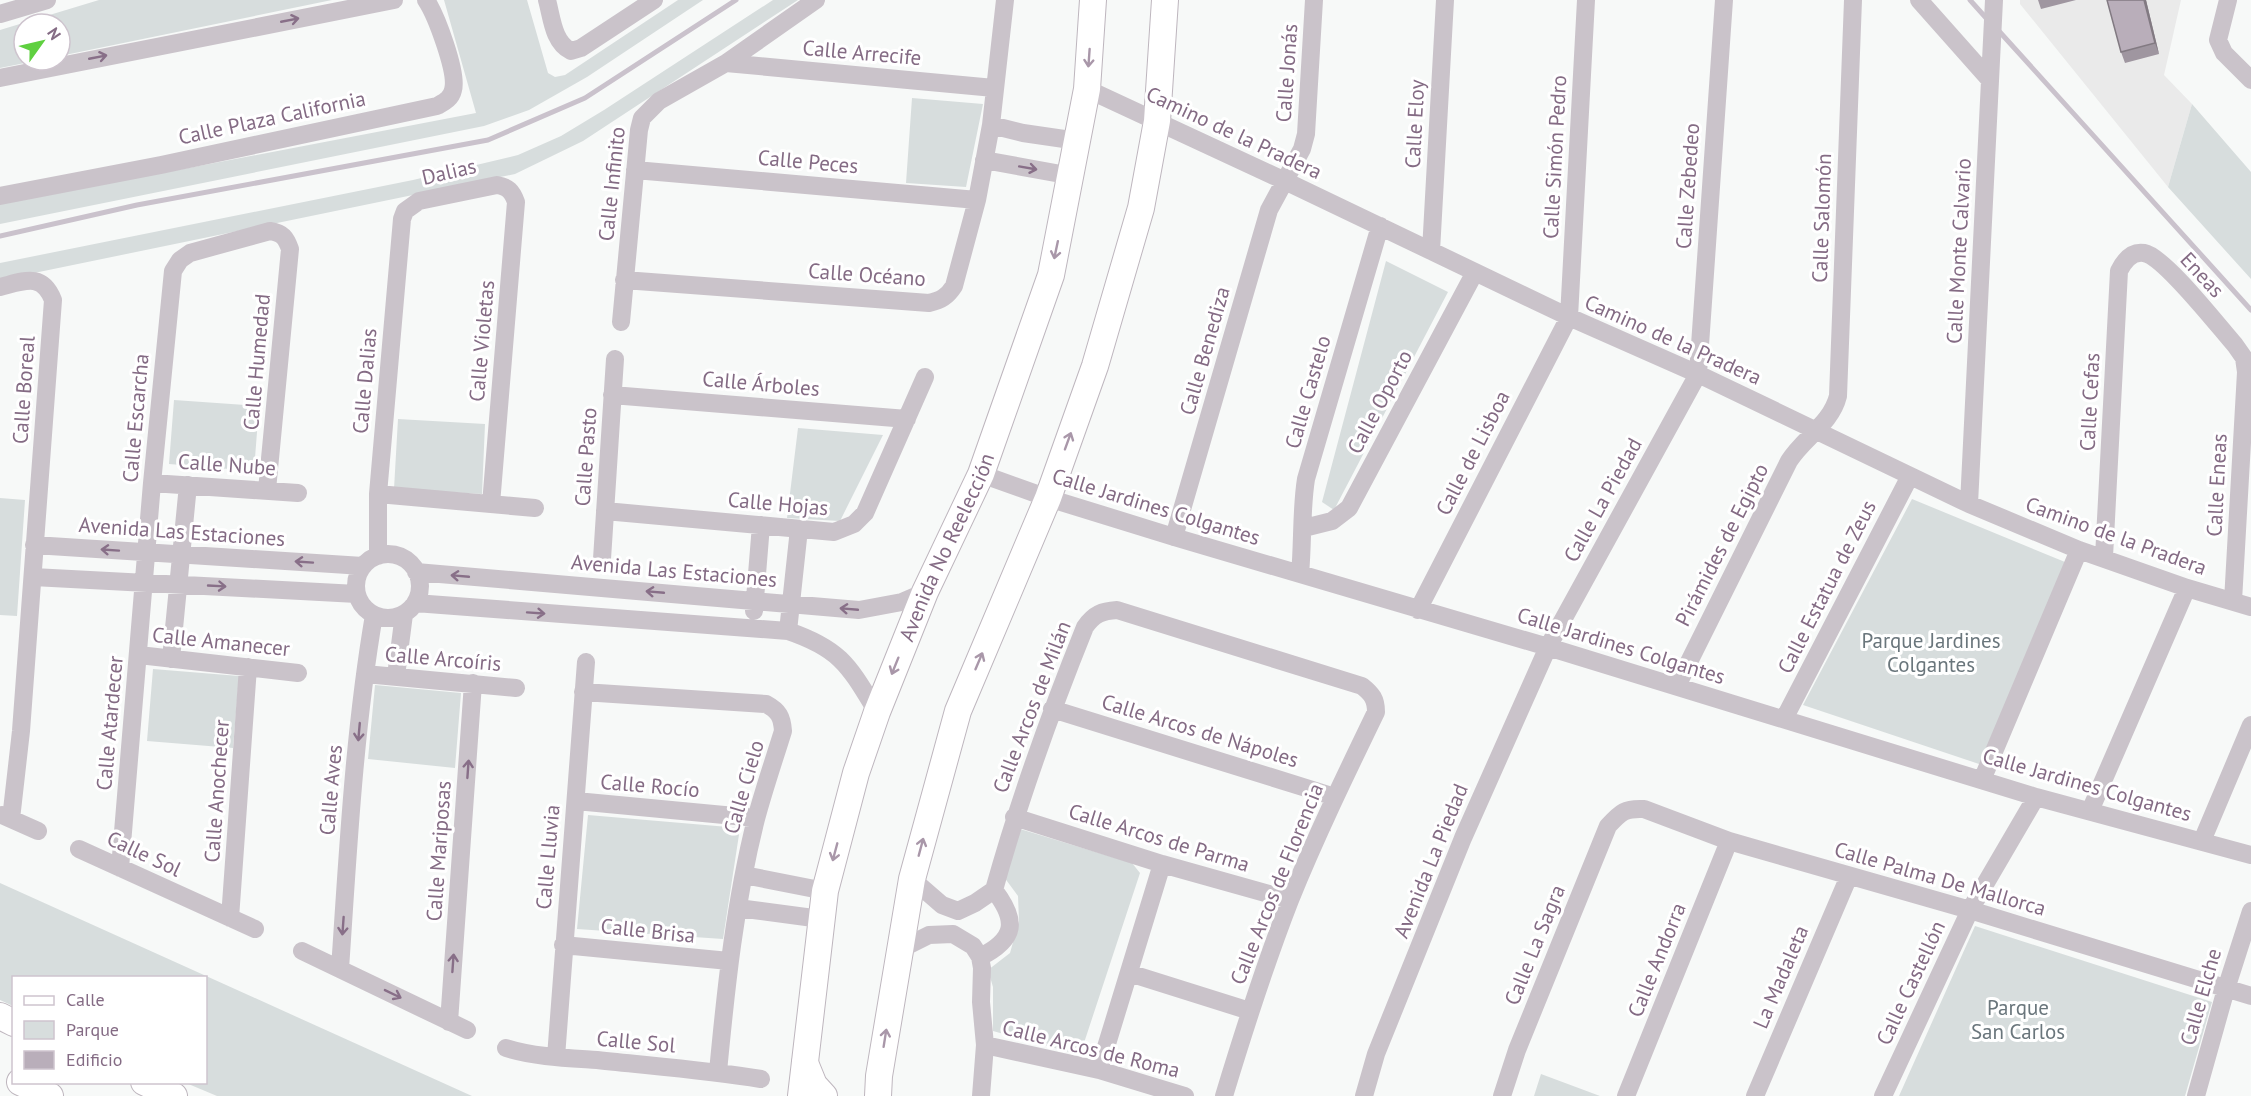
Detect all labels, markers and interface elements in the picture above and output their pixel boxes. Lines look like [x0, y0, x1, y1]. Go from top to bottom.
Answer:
north arrow [12, 12, 72, 72]
one-way arrow [280, 14, 299, 25]
street label: Calle Jonás [1270, 23, 1303, 123]
text: N [43, 24, 66, 44]
street label: Calle Arrecife [802, 34, 923, 71]
one-way arrow [1084, 48, 1095, 68]
one-way arrow [88, 51, 108, 62]
street label: Calle Simón Pedro [1537, 74, 1572, 240]
street label: Calle Eloy [1399, 79, 1430, 169]
street label: Camino de la Pradera [1142, 80, 1326, 185]
street label: Calle Plaza California [176, 85, 368, 151]
street label: Calle Zebedeo [1670, 122, 1705, 250]
street label: Calle Infinito [592, 125, 631, 242]
street label: Calle Peces [757, 144, 859, 179]
street label: Dalias [419, 152, 479, 191]
street label: Calle Salomón [1806, 153, 1837, 283]
street label: Calle Monte Calvario [1940, 157, 1977, 344]
one-way arrow [1018, 163, 1037, 174]
one-way arrow [1050, 240, 1061, 260]
street label: Eneas [2175, 246, 2230, 303]
street label: Calle Océano [807, 257, 927, 292]
street label: Calle Violetas [463, 279, 500, 403]
street label: Calle Benediza [1173, 284, 1236, 418]
street label: Camino de la Pradera [1581, 288, 1766, 391]
street label: Calle Humedad [237, 293, 276, 431]
street label: Calle Dalias [346, 327, 383, 435]
street label: Calle Castelo [1278, 332, 1337, 452]
street label: Calle Boreal [6, 335, 41, 445]
street label: Calle Oporto [1341, 345, 1418, 458]
street label: Calle Escarcha [116, 352, 155, 483]
street label: Calle Cefas [2073, 352, 2106, 452]
street label: Calle Árboles [701, 365, 821, 402]
street label: Calle de Lisboa [1430, 386, 1516, 520]
street label: Calle Pasto [569, 407, 602, 507]
one-way arrow [1064, 432, 1075, 451]
street label: Calle La Piedad [1557, 433, 1648, 567]
street label: Calle Eneas [2200, 433, 2233, 537]
street label: Calle Nube [177, 448, 277, 481]
street label: Avenida No Reelección [893, 449, 1000, 645]
street label: Pirámides de Egipto [1669, 459, 1774, 631]
street label: Calle Jardines Colgantes [1049, 462, 1263, 551]
street label: Calle Hojas [727, 486, 829, 521]
street label: Camino de la Pradera [2022, 490, 2210, 581]
street label: Calle Estatua de Zeus [1771, 496, 1882, 678]
street label: Avenida Las Estaciones [78, 511, 286, 552]
one-way arrow [100, 544, 120, 555]
street label: Avenida Las Estaciones [570, 548, 778, 593]
one-way arrow [295, 556, 315, 567]
one-way arrow [451, 570, 471, 581]
one-way arrow [207, 581, 227, 592]
one-way arrow [645, 587, 665, 598]
street label: Calle Jardines Colgantes [1514, 601, 1728, 690]
one-way arrow [839, 604, 859, 615]
one-way arrow [526, 607, 546, 618]
street label: Calle Arcos de Milán [986, 617, 1077, 797]
street label: Calle Amanecer [151, 621, 291, 662]
park label: Parque Jardines Colgantes [1861, 627, 2001, 678]
street label: Calle Arcoíris [384, 640, 502, 677]
one-way arrow [975, 652, 986, 670]
street label: Calle Atardecer [90, 654, 129, 791]
one-way arrow [889, 657, 900, 675]
street label: Calle Arcos de Nápoles [1098, 688, 1302, 773]
street label: Calle Anochecer [198, 719, 235, 863]
one-way arrow [353, 722, 364, 742]
street label: Calle Cielo [717, 737, 770, 837]
street label: Calle Jardines Colgantes [1980, 742, 2195, 827]
street label: Calle Aves [313, 744, 348, 836]
one-way arrow [462, 759, 473, 779]
street label: Calle Rocío [599, 768, 701, 803]
street label: Calle Arcos de Florencia [1224, 779, 1329, 988]
street label: Calle Mariposas [420, 780, 457, 922]
street label: Avenida La Piedad [1387, 780, 1474, 942]
street label: Calle Arcos de Parma [1065, 797, 1253, 878]
street label: Calle Lluvia [529, 803, 566, 910]
street label: Calle Sol [103, 825, 186, 883]
street label: Calle Palma De Mallorca [1831, 835, 2049, 922]
one-way arrow [916, 837, 927, 856]
one-way arrow [829, 842, 841, 861]
street label: Calle La Sagra [1498, 881, 1571, 1009]
street label: Calle Andorra [1621, 899, 1692, 1021]
street label: Calle Brisa [599, 912, 697, 949]
one-way arrow [337, 916, 348, 936]
street label: Calle Castellón [1870, 916, 1951, 1049]
street label: La Madaleta [1747, 921, 1814, 1032]
street label: Calle Elche [2174, 945, 2227, 1048]
one-way arrow [448, 954, 459, 974]
legend [12, 976, 207, 1084]
text: Calle [66, 988, 105, 1011]
one-way arrow [383, 989, 401, 1001]
park label: Parque San Carlos [1971, 994, 2065, 1045]
street label: Calle Arcos de Roma [1000, 1013, 1183, 1084]
text: Parque [66, 1018, 119, 1041]
street label: Calle Sol [595, 1025, 677, 1058]
one-way arrow [879, 1029, 890, 1048]
text: Edificio [66, 1048, 122, 1071]

